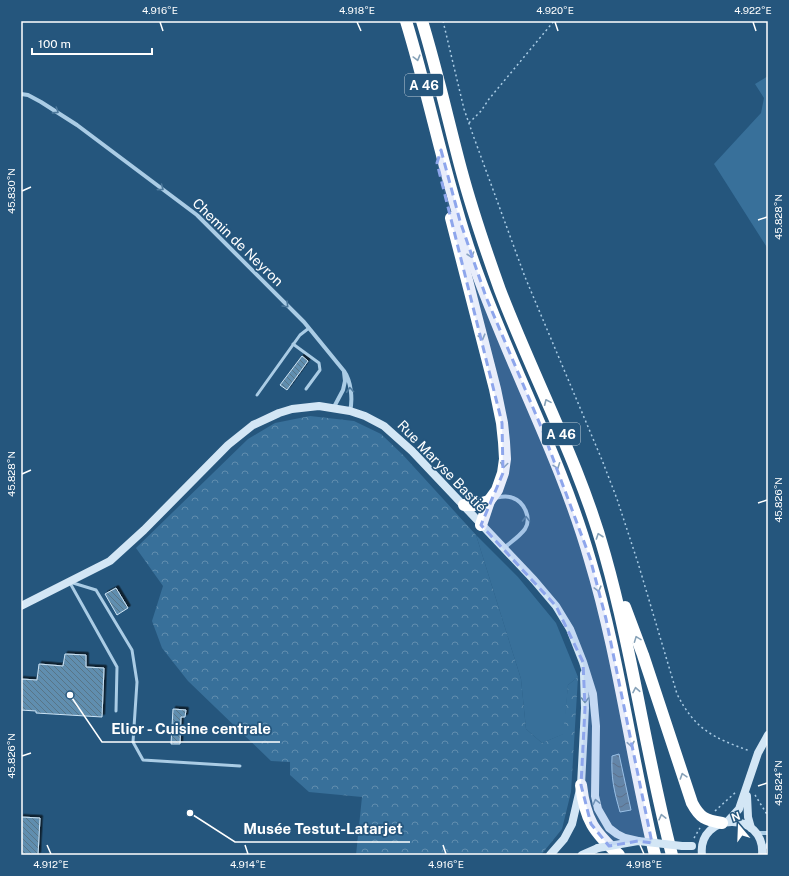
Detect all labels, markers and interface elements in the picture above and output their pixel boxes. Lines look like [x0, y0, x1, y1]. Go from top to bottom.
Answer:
text: 4.916°E [142, 4, 178, 16]
text: 4.918°E [339, 4, 375, 16]
text: 4.920°E [536, 4, 574, 16]
text: 4.922°E [734, 4, 772, 16]
scale bar [32, 30, 152, 56]
text: 100 m [38, 37, 71, 51]
one-way arrow [412, 55, 421, 62]
road number: A 46 [405, 74, 443, 96]
one-way arrow [51, 106, 58, 113]
text: 45.830°N [5, 168, 17, 214]
one-way arrow [156, 183, 163, 190]
text: 45.828°N [772, 194, 784, 240]
street label: Chemin de Neyron [190, 195, 286, 289]
one-way arrow [466, 251, 475, 258]
one-way arrow [281, 300, 289, 308]
one-way arrow [477, 333, 486, 340]
one-way arrow [346, 387, 355, 393]
one-way arrow [544, 399, 552, 407]
street label: Rue Maryse Bastié [394, 417, 490, 515]
road number: A 46 [542, 423, 580, 445]
text: 45.828°N [5, 451, 17, 497]
one-way arrow [500, 462, 509, 468]
one-way arrow [552, 462, 560, 470]
text: 45.826°N [772, 477, 784, 523]
one-way arrow [522, 516, 530, 522]
one-way arrow [595, 533, 604, 540]
one-way arrow [594, 586, 602, 592]
one-way arrow [634, 636, 642, 643]
one-way arrow [633, 687, 641, 693]
one-way arrow [581, 697, 589, 703]
callout: Elior - Cuisine centrale [102, 715, 280, 742]
text: Elior - Cuisine centrale [111, 720, 271, 737]
text: 45.826°N [5, 733, 17, 779]
one-way arrow [626, 741, 635, 747]
text: 45.824°N [772, 760, 784, 806]
one-way arrow [679, 772, 688, 779]
one-way arrow [593, 799, 601, 805]
north arrow [719, 806, 759, 846]
text: N [730, 809, 742, 824]
one-way arrow [658, 814, 666, 820]
callout: Musée Testut-Latarjet [235, 815, 410, 842]
text: Musée Testut-Latarjet [243, 820, 403, 837]
text: 4.912°E [33, 858, 69, 870]
text: 4.914°E [230, 858, 266, 870]
text: 4.916°E [428, 858, 464, 870]
text: 4.918°E [626, 858, 662, 870]

